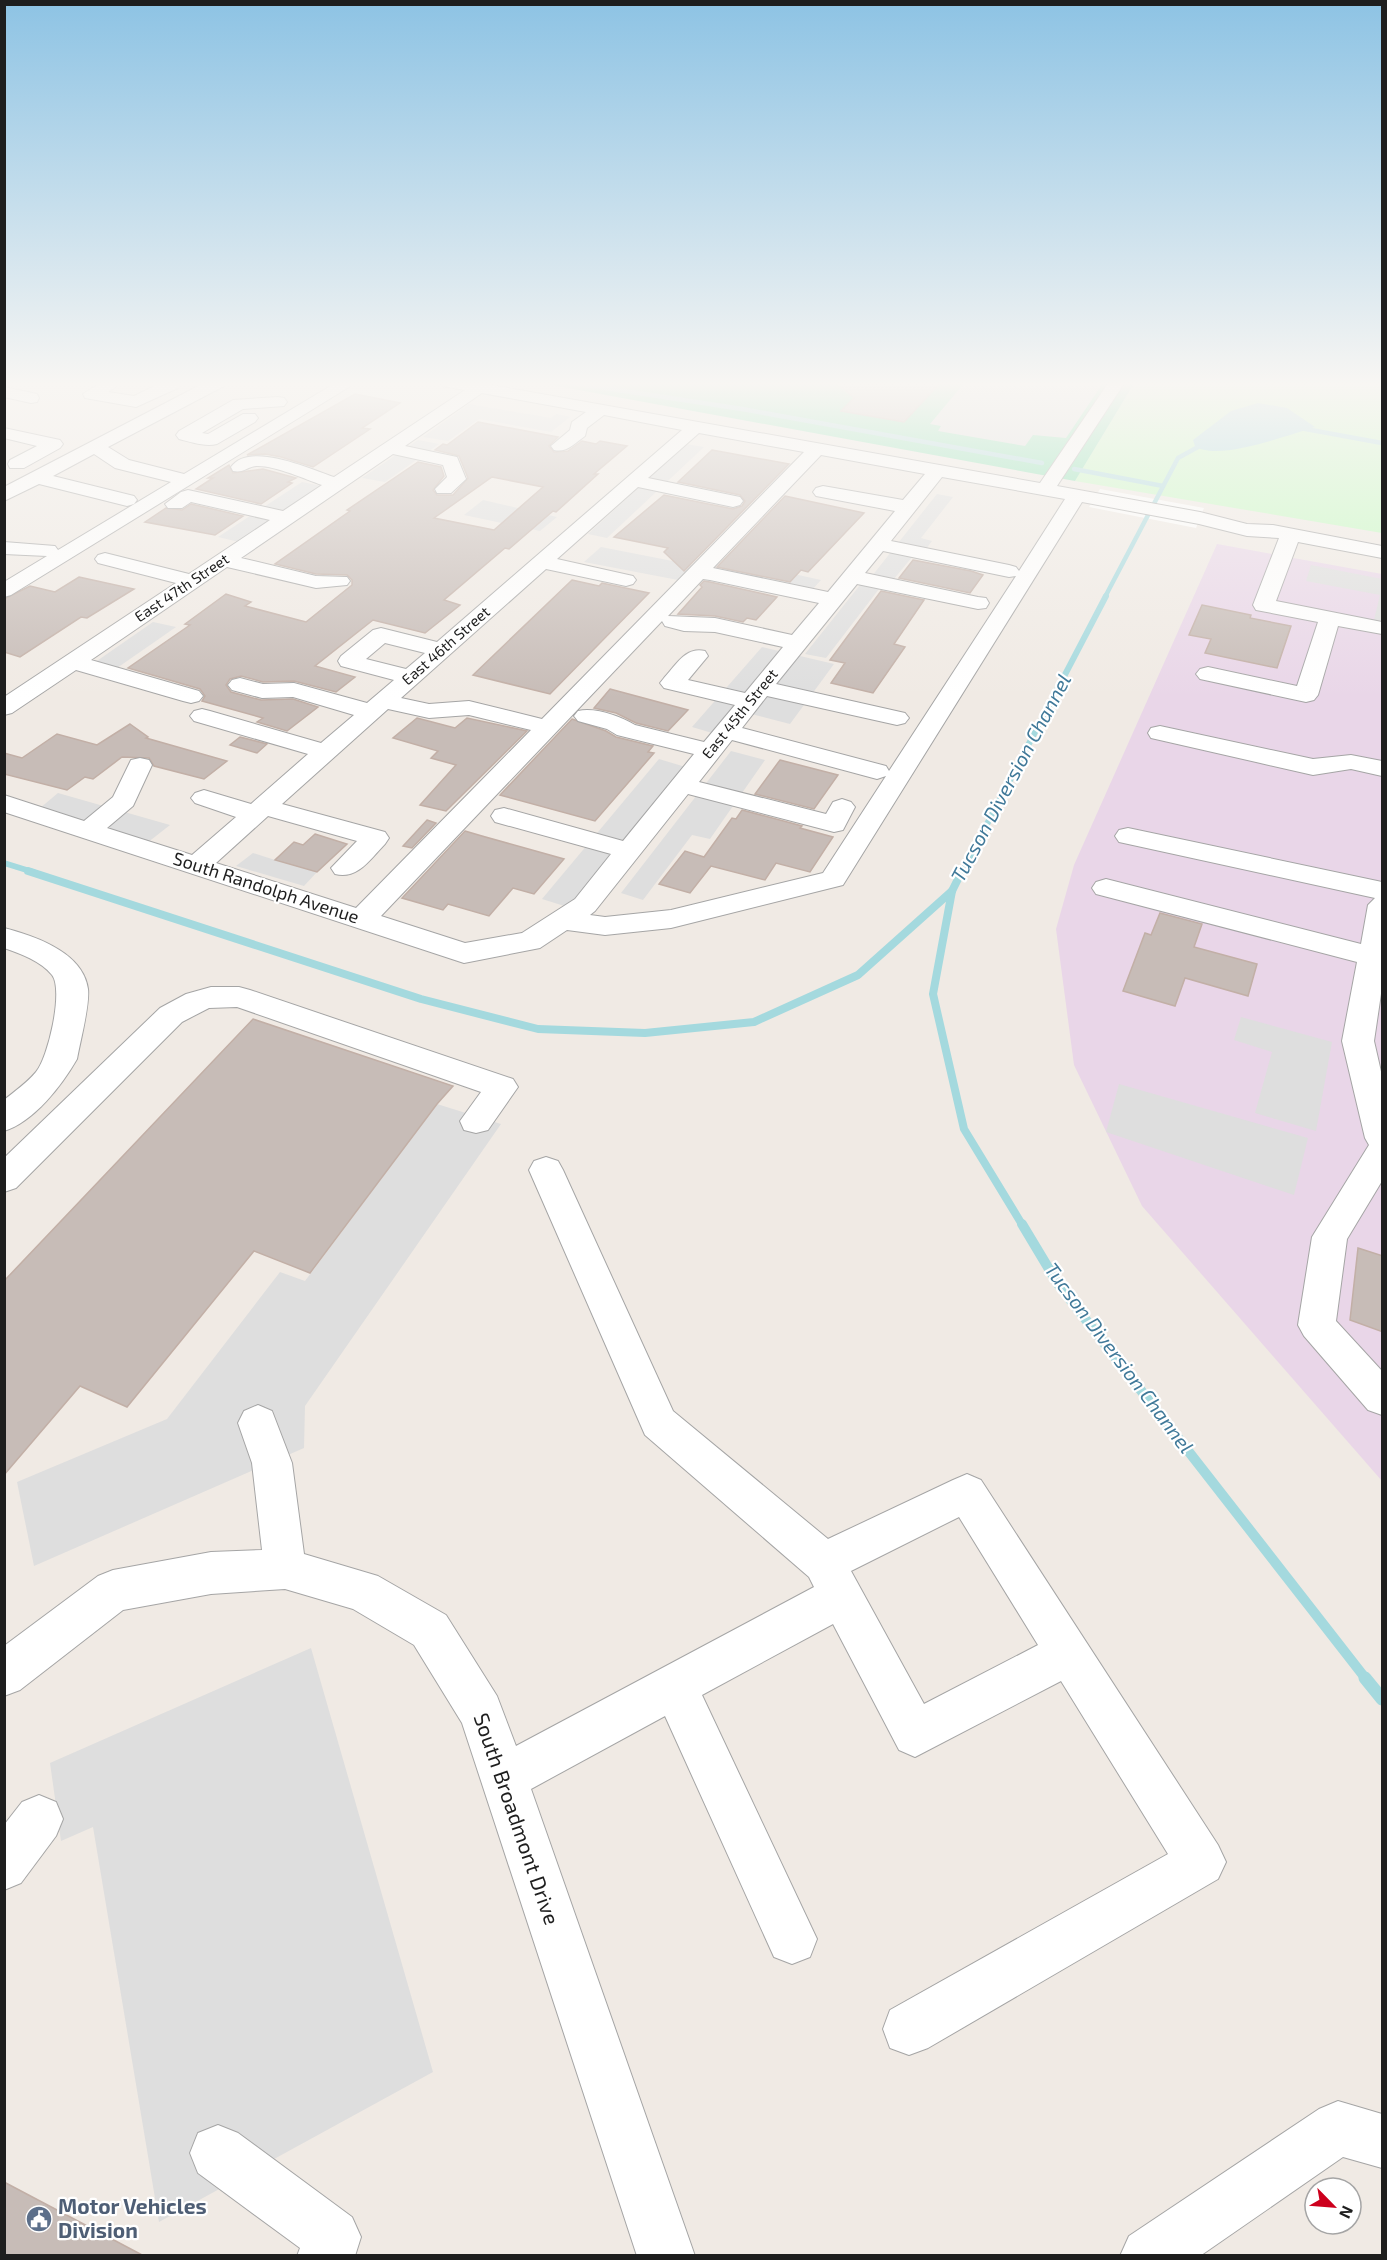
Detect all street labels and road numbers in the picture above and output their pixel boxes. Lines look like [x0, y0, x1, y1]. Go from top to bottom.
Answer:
street label: East 47th Street [131, 549, 232, 625]
street label: East 46th Street [398, 602, 493, 688]
street label: East 45th Street [698, 665, 781, 762]
street label: South Randolph Avenue [171, 847, 362, 927]
street label: South Broadmont Drive [469, 1709, 565, 1928]

